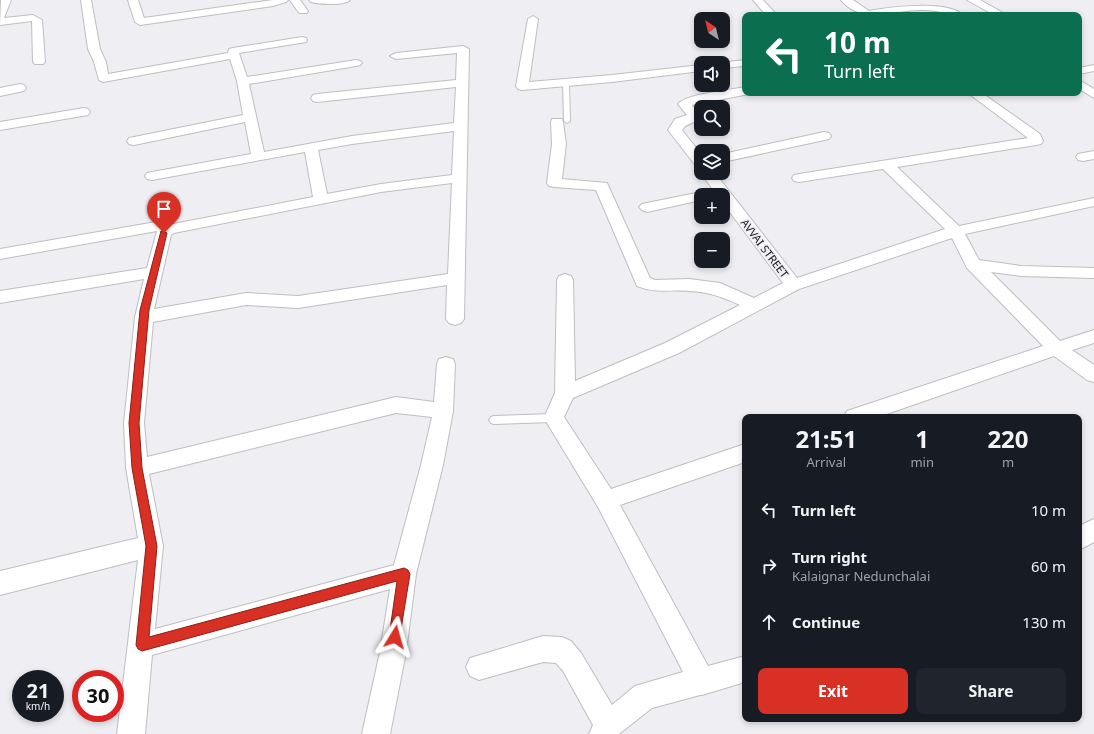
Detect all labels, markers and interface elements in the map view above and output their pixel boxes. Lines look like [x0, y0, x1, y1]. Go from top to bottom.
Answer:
north arrow [694, 12, 730, 48]
map controls [694, 12, 730, 268]
text: 10 m [824, 23, 891, 61]
icon: left [758, 28, 810, 80]
button: sound [694, 56, 730, 92]
text: Turn left [824, 59, 895, 83]
button: search [694, 100, 730, 136]
button: layers [694, 144, 730, 180]
button: + [694, 188, 730, 224]
pin [147, 192, 181, 233]
icon: arrive [153, 198, 175, 220]
street label: AVVAI STREET [738, 215, 792, 281]
button: − [694, 232, 730, 268]
text: 21:51 [795, 422, 857, 455]
text: 1 [915, 422, 929, 455]
text: 220 [987, 422, 1029, 455]
text: Arrival [806, 453, 846, 471]
text: min [910, 453, 934, 471]
text: m [1002, 453, 1014, 471]
icon: left [758, 499, 780, 521]
text: Turn left [792, 500, 856, 520]
text: 10 m [1031, 500, 1066, 520]
text: Turn right [792, 547, 867, 567]
icon: right [758, 555, 780, 577]
text: 60 m [1031, 556, 1066, 576]
text: Kalaignar Nedunchalai [792, 567, 930, 585]
icon: ahead [758, 611, 780, 633]
text: Continue [792, 612, 860, 632]
text: 130 m [1022, 612, 1066, 632]
position arrow [374, 616, 416, 658]
button: Exit [758, 668, 908, 714]
button: Share [916, 668, 1066, 714]
speed limit sign: 30 [72, 670, 124, 722]
text: 21 [27, 677, 49, 704]
text: km/h [26, 699, 50, 713]

